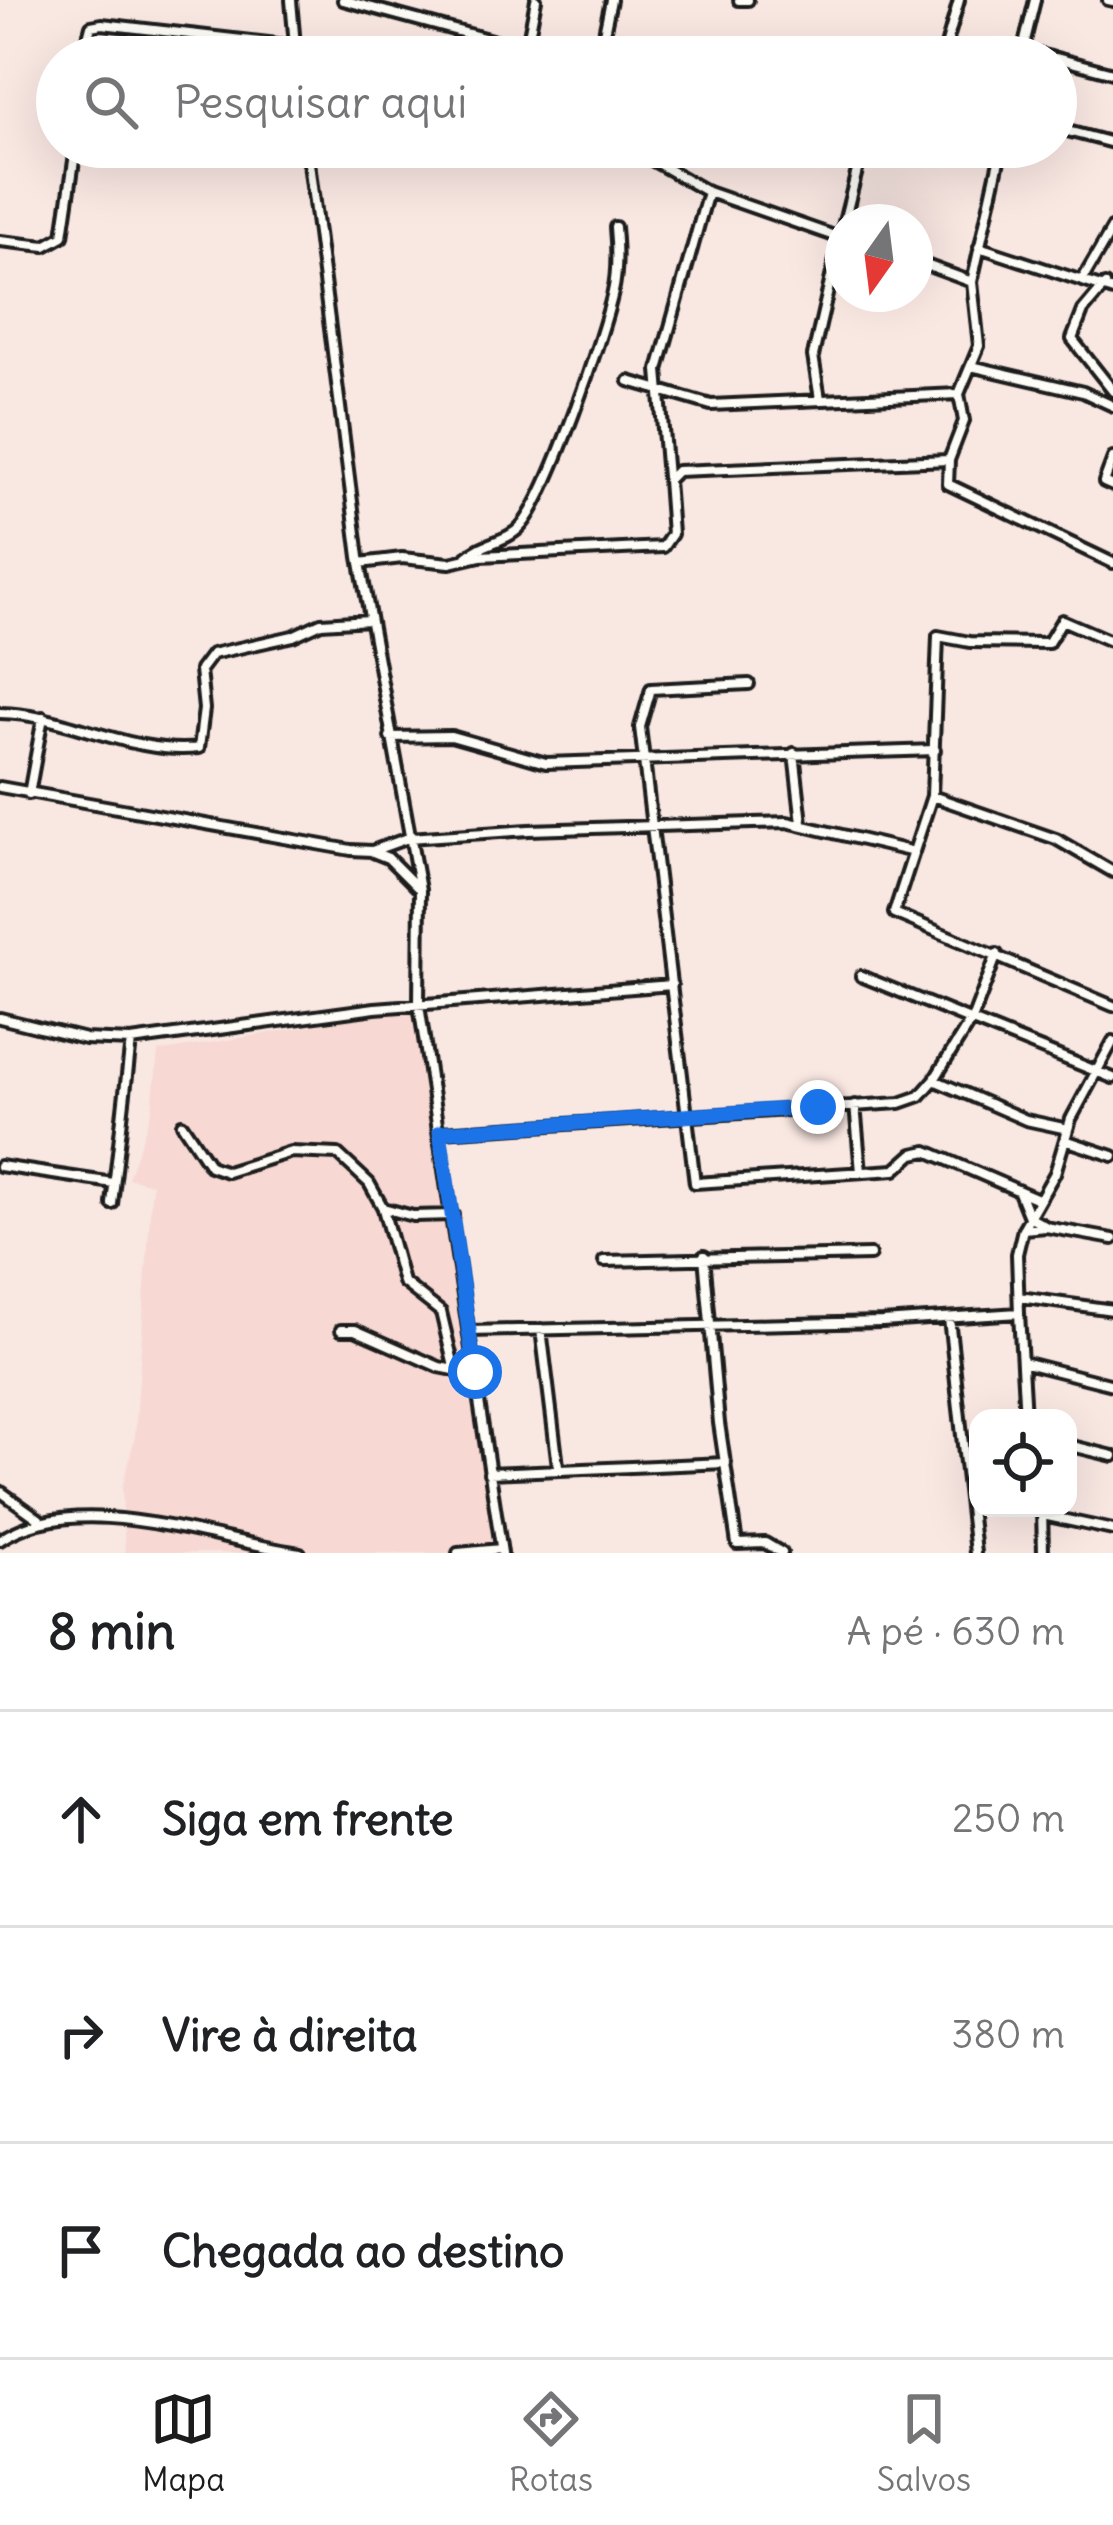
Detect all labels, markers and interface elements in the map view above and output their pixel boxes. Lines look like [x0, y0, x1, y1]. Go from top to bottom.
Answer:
search box [36, 36, 1077, 168]
icon: search [78, 69, 144, 135]
text: Pesquisar aqui [174, 74, 467, 130]
north arrow [825, 204, 933, 312]
route end [791, 1080, 845, 1134]
route start [448, 1345, 502, 1399]
map controls [969, 1409, 1077, 1517]
button: locate [969, 1409, 1077, 1517]
text: 8 min [48, 1599, 175, 1663]
text: A pé · 630 m [846, 1607, 1065, 1656]
icon: ahead [48, 1786, 114, 1852]
text: Siga em frente [162, 1791, 454, 1847]
text: 250 m [952, 1794, 1065, 1843]
icon: right [48, 2002, 114, 2068]
text: Vire à direita [162, 2007, 417, 2063]
text: 380 m [951, 2010, 1065, 2059]
icon: arrive [48, 2218, 114, 2284]
text: Chegada ao destino [162, 2223, 564, 2279]
tab: Mapa [142, 2386, 225, 2500]
tab: Rotas [509, 2386, 593, 2500]
tab: Salvos [877, 2386, 971, 2500]

